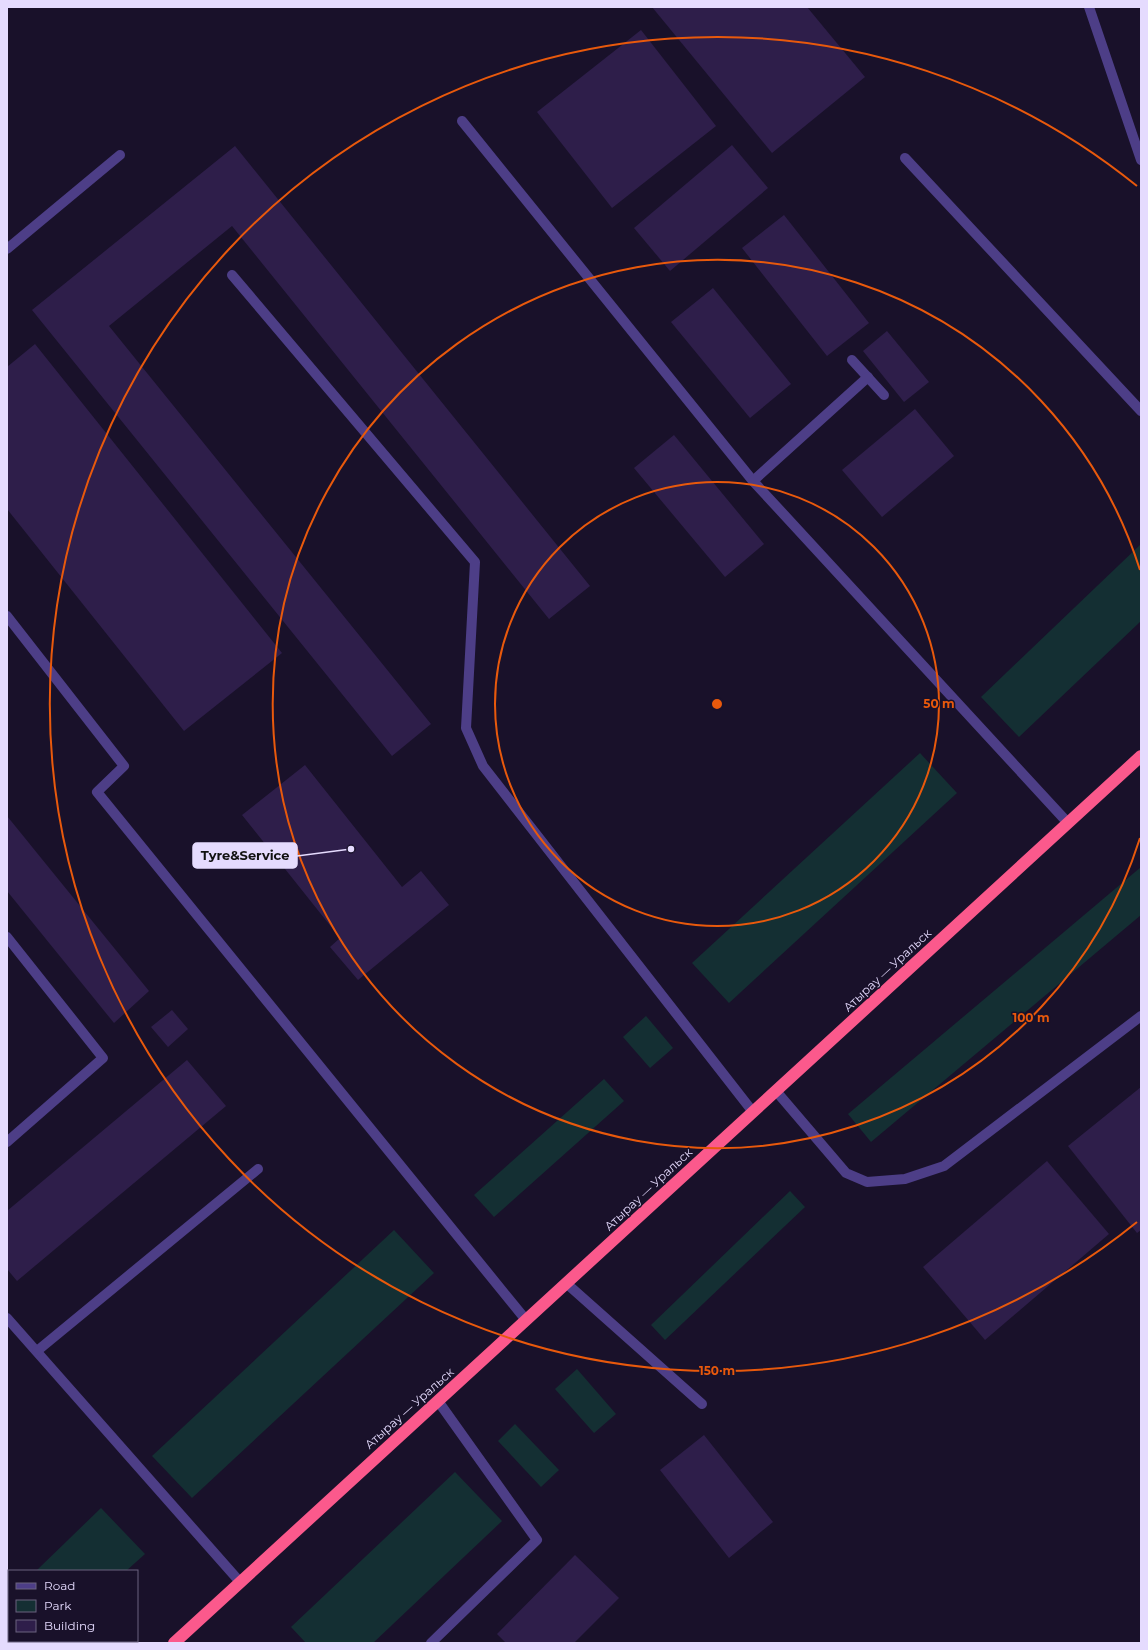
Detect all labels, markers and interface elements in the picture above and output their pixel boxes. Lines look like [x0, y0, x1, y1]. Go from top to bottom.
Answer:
text: 50 m [923, 696, 955, 711]
centre of rings [710, 697, 724, 711]
callout: Tyre&Service [193, 843, 297, 868]
text: Tyre&Service [201, 847, 289, 863]
street label: Атырау — Уральск [840, 925, 934, 1015]
text: 100 m [1013, 1010, 1049, 1025]
street label: Атырау — Уральск [601, 1144, 695, 1234]
text: 150 m [699, 1363, 735, 1378]
street label: Атырау — Уральск [361, 1364, 457, 1452]
legend [8, 1570, 138, 1642]
text: Road [44, 1578, 75, 1593]
text: Park [44, 1598, 72, 1613]
text: Building [44, 1618, 95, 1633]

